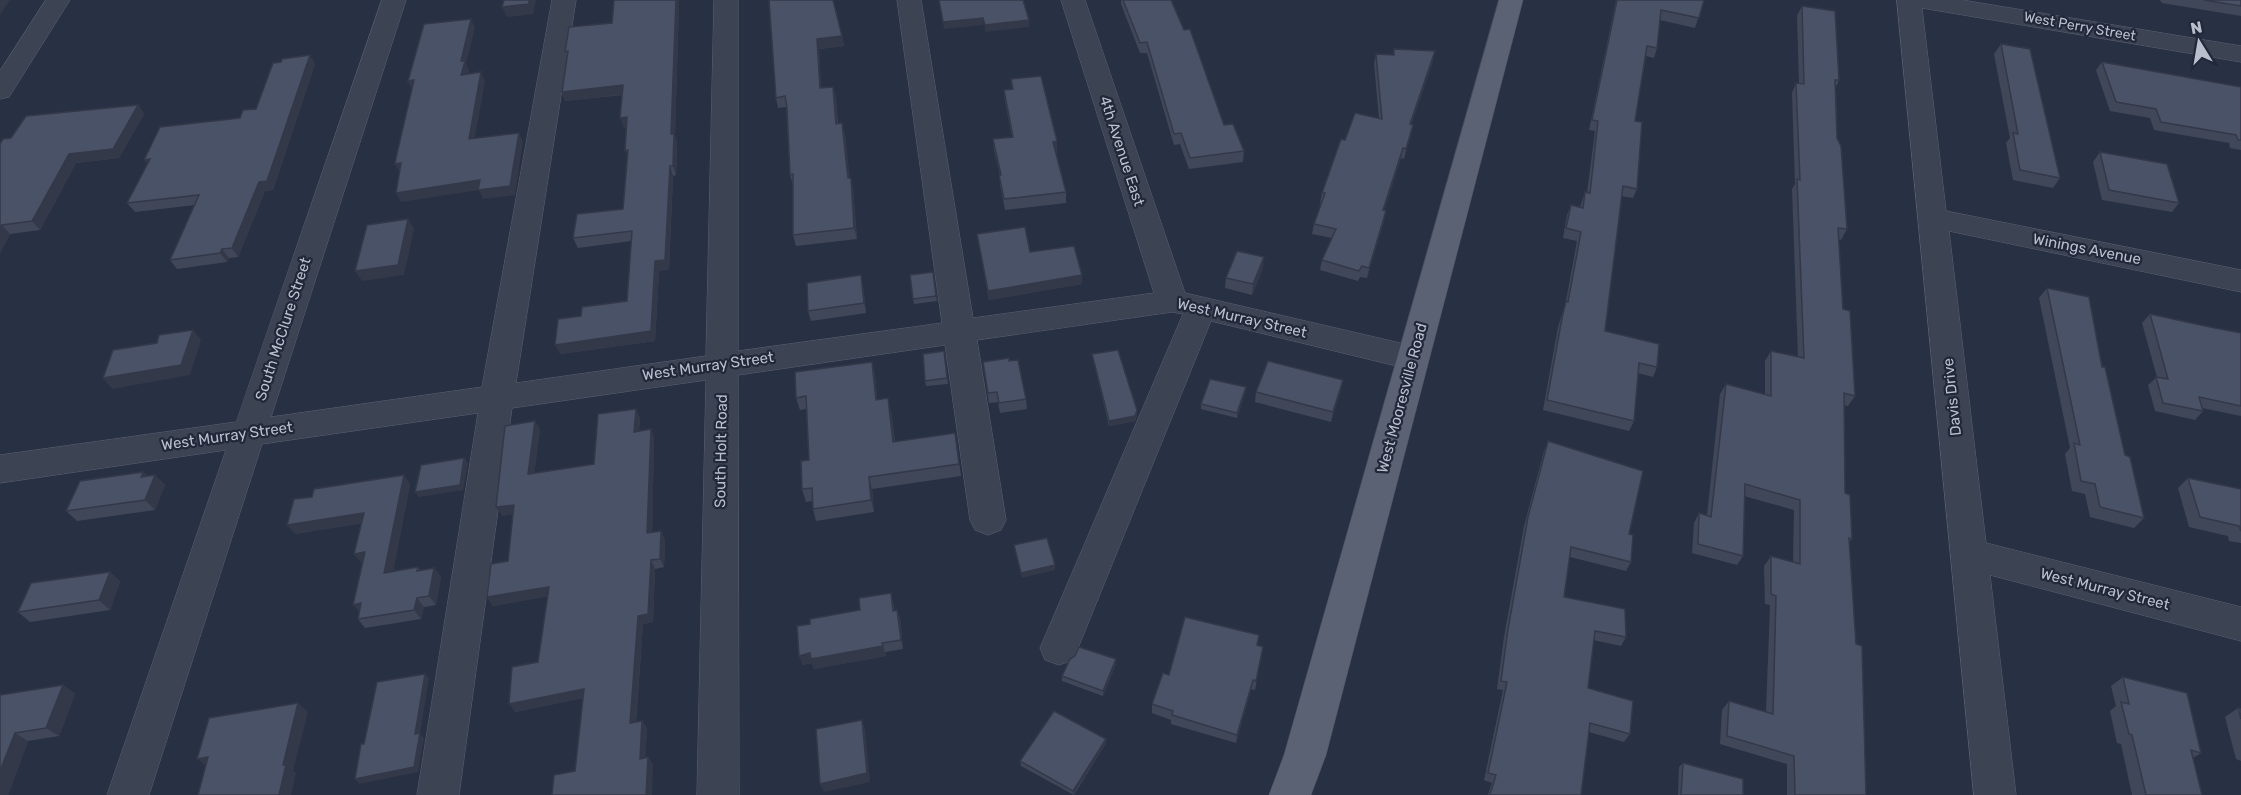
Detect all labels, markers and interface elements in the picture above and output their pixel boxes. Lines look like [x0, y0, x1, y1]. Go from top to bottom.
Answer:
street label: West Perry Street [2023, 8, 2138, 45]
north arrow [2169, 12, 2229, 72]
text: N [2189, 17, 2204, 38]
street label: 4th Avenue East [1096, 94, 1148, 208]
street label: Winings Avenue [2031, 230, 2143, 268]
street label: South McClure Street [251, 255, 315, 403]
street label: West Murray Street [1175, 294, 1309, 342]
street label: West Mooresville Road [1373, 321, 1431, 475]
street label: West Murray Street [641, 348, 775, 384]
street label: Davis Drive [1939, 357, 1965, 437]
street label: South Holt Road [711, 394, 731, 508]
street label: West Murray Street [160, 418, 294, 454]
street label: West Murray Street [2039, 564, 2172, 614]

